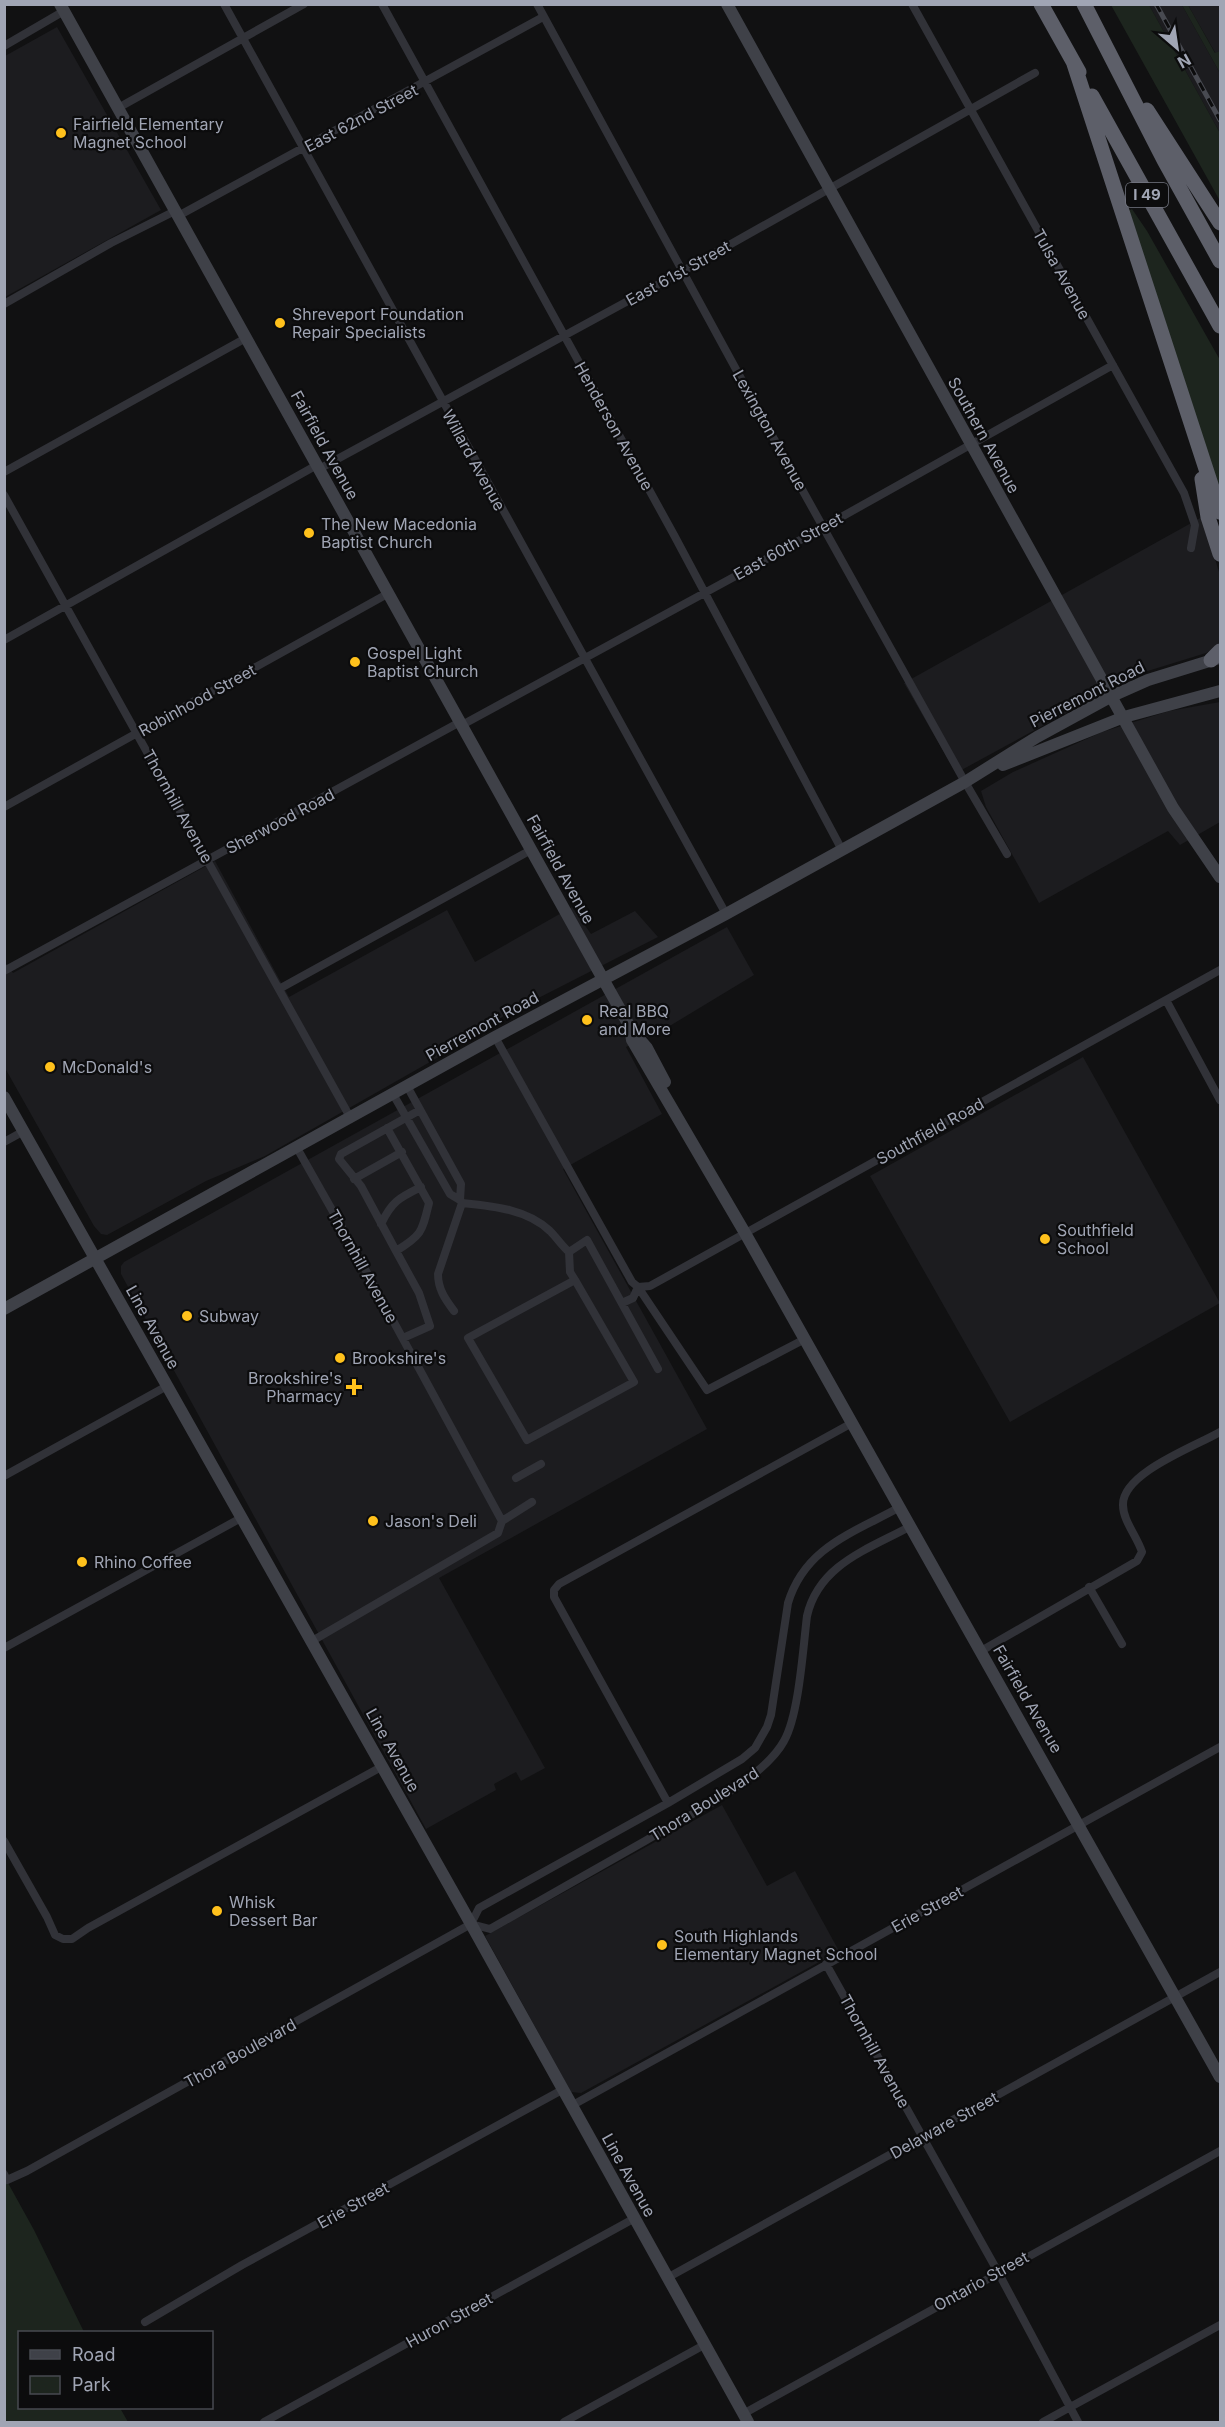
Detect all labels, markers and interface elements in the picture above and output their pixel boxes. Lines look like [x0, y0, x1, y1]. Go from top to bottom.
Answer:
north arrow [1147, 18, 1207, 78]
text: N [1174, 49, 1194, 73]
street label: East 62nd Street [301, 80, 421, 156]
place label: Fairfield Elementary Magnet School [73, 114, 224, 152]
marker: Fairfield Elementary Magnet School [54, 126, 68, 140]
road number: I 49 [1126, 183, 1168, 207]
street label: Tulsa Avenue [1029, 225, 1095, 323]
street label: East 61st Street [622, 236, 734, 310]
place label: Shreveport Foundation Repair Specialists [292, 304, 464, 342]
marker: Shreveport Foundation Repair Specialists [273, 316, 287, 330]
street label: Henderson Avenue [570, 358, 658, 494]
street label: Lexington Avenue [729, 366, 811, 494]
street label: Southern Avenue [944, 373, 1024, 497]
street label: Fairfield Avenue [287, 387, 363, 503]
street label: Willard Avenue [438, 406, 510, 514]
street label: East 60th Street [730, 508, 846, 584]
place label: The New Macedonia Baptist Church [321, 514, 477, 552]
marker: The New Macedonia Baptist Church [302, 526, 316, 540]
place label: Gospel Light Baptist Church [367, 643, 479, 681]
marker: Gospel Light Baptist Church [348, 655, 362, 669]
street label: Pierremont Road [1026, 656, 1148, 732]
street label: Robinhood Street [135, 660, 259, 740]
street label: Thornhill Avenue [138, 746, 218, 866]
street label: Sherwood Road [222, 784, 338, 858]
street label: Fairfield Avenue [523, 811, 599, 927]
street label: Pierremont Road [422, 987, 542, 1065]
place label: Real BBQ and More [599, 1001, 671, 1039]
marker: Real BBQ and More [580, 1013, 594, 1027]
place label: McDonald's [62, 1057, 152, 1077]
marker: McDonald's [43, 1060, 57, 1074]
street label: Southfield Road [873, 1093, 987, 1169]
street label: Thornhill Avenue [323, 1206, 403, 1326]
place label: Southfield School [1057, 1220, 1134, 1258]
marker: Southfield School [1038, 1232, 1052, 1246]
street label: Line Avenue [122, 1282, 184, 1372]
place label: Subway [199, 1306, 259, 1326]
marker: Subway [180, 1309, 194, 1323]
place label: Brookshire's [352, 1348, 446, 1368]
marker: Brookshire's [333, 1351, 347, 1365]
place label: Brookshire's Pharmacy [248, 1368, 342, 1406]
marker: Brookshire's Pharmacy [347, 1380, 361, 1394]
place label: Jason's Deli [385, 1511, 477, 1531]
marker: Jason's Deli [366, 1514, 380, 1528]
place label: Rhino Coffee [94, 1552, 192, 1572]
marker: Rhino Coffee [75, 1555, 89, 1569]
street label: Fairfield Avenue [989, 1641, 1067, 1757]
street label: Line Avenue [362, 1705, 424, 1795]
street label: Thora Boulevard [646, 1762, 762, 1846]
street label: Erie Street [888, 1881, 966, 1937]
place label: Whisk Dessert Bar [229, 1892, 318, 1930]
marker: Whisk Dessert Bar [210, 1904, 224, 1918]
place label: South Highlands Elementary Magnet School [674, 1926, 877, 1964]
marker: South Highlands Elementary Magnet School [655, 1938, 669, 1952]
street label: Thornhill Avenue [835, 1991, 915, 2111]
street label: Thora Boulevard [181, 2014, 299, 2092]
street label: Delaware Street [886, 2087, 1002, 2163]
street label: Line Avenue [598, 2130, 660, 2220]
street label: Erie Street [314, 2177, 392, 2233]
street label: Ontario Street [930, 2247, 1032, 2315]
street label: Huron Street [402, 2288, 496, 2352]
legend [18, 2331, 213, 2409]
text: Road [72, 2344, 115, 2365]
text: Park [72, 2374, 111, 2395]

